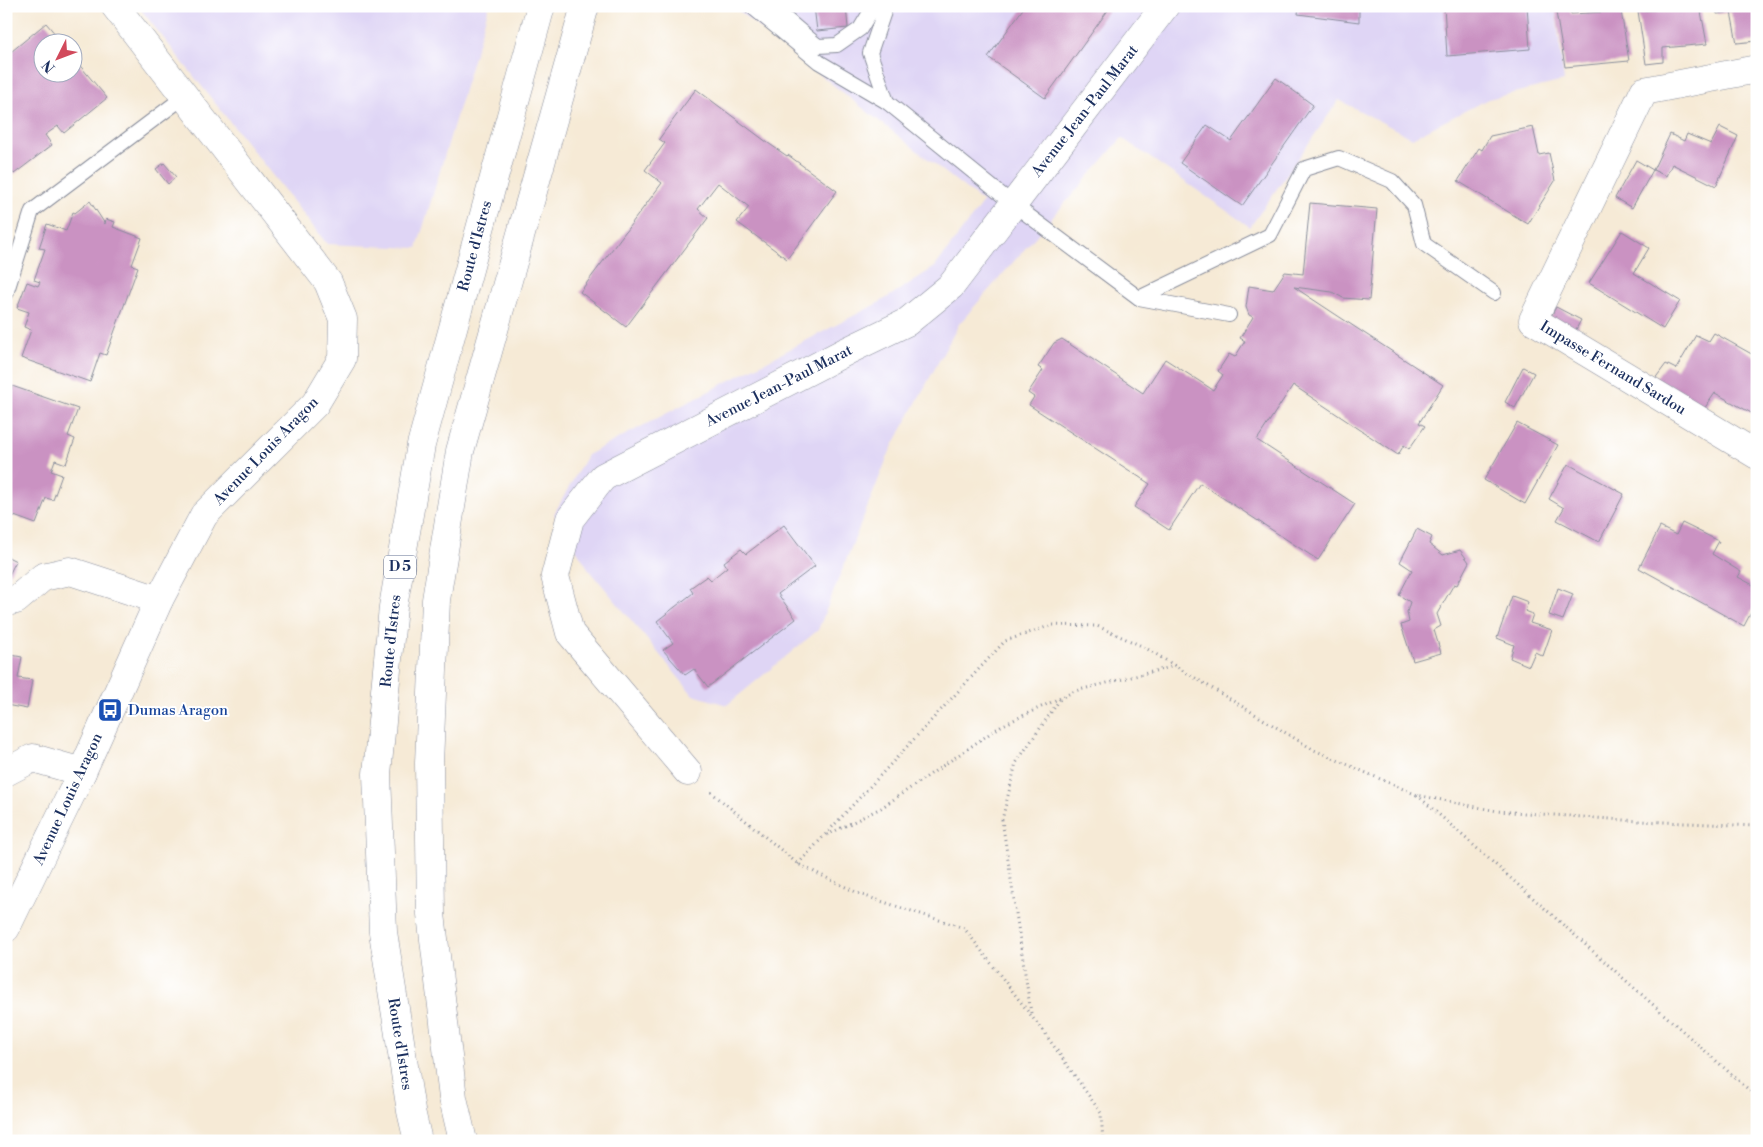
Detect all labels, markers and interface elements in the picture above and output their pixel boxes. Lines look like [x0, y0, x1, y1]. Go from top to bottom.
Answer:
north arrow [32, 32, 82, 82]
street label: Avenue Jean-Paul Marat [1027, 41, 1143, 182]
text: N [39, 56, 59, 76]
street label: Route d'Istres [454, 199, 496, 293]
street label: Impasse Fernand Sardou [1536, 317, 1690, 419]
street label: Avenue Jean-Paul Marat [701, 340, 856, 432]
street label: Avenue Louis Aragon [209, 393, 323, 510]
road number: D 5 [384, 556, 416, 578]
street label: Route d'Istres [377, 594, 405, 688]
bus stop icon: Dumas Aragon [97, 697, 123, 723]
place label: Dumas Aragon [128, 701, 228, 720]
street label: Avenue Louis Aragon [29, 730, 107, 869]
street label: Route d'Istres [383, 997, 417, 1091]

